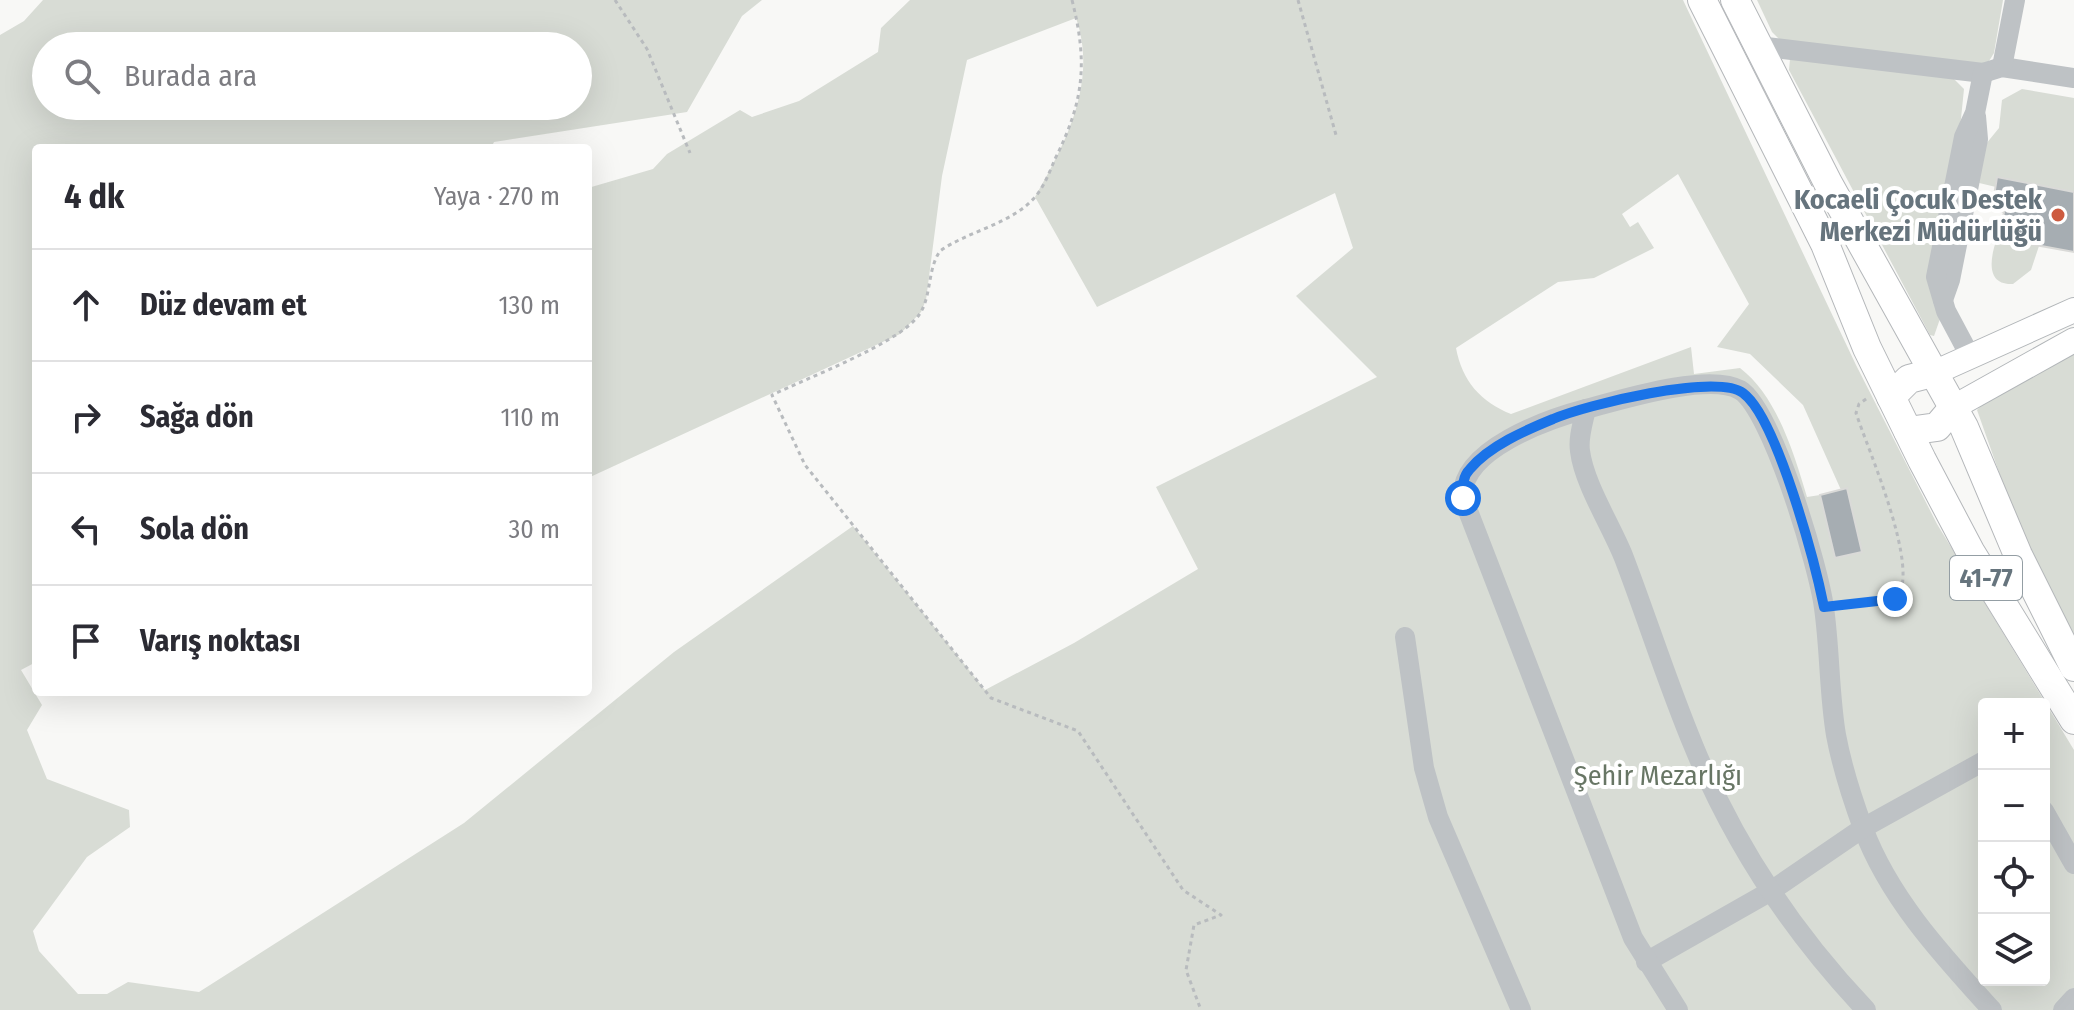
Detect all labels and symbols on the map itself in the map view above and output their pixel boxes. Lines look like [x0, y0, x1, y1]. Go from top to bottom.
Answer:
place label: Kocaeli Çocuk Destek Merkezi Müdürlüğü [1794, 183, 2043, 248]
marker: Kocaeli Çocuk Destek Merkezi Müdürlüğü [2049, 206, 2067, 224]
route start [1445, 480, 1481, 516]
road number: 41-77 [1950, 556, 2022, 600]
route end [1877, 581, 1913, 617]
park label: Şehir Mezarlığı [1574, 759, 1742, 792]

